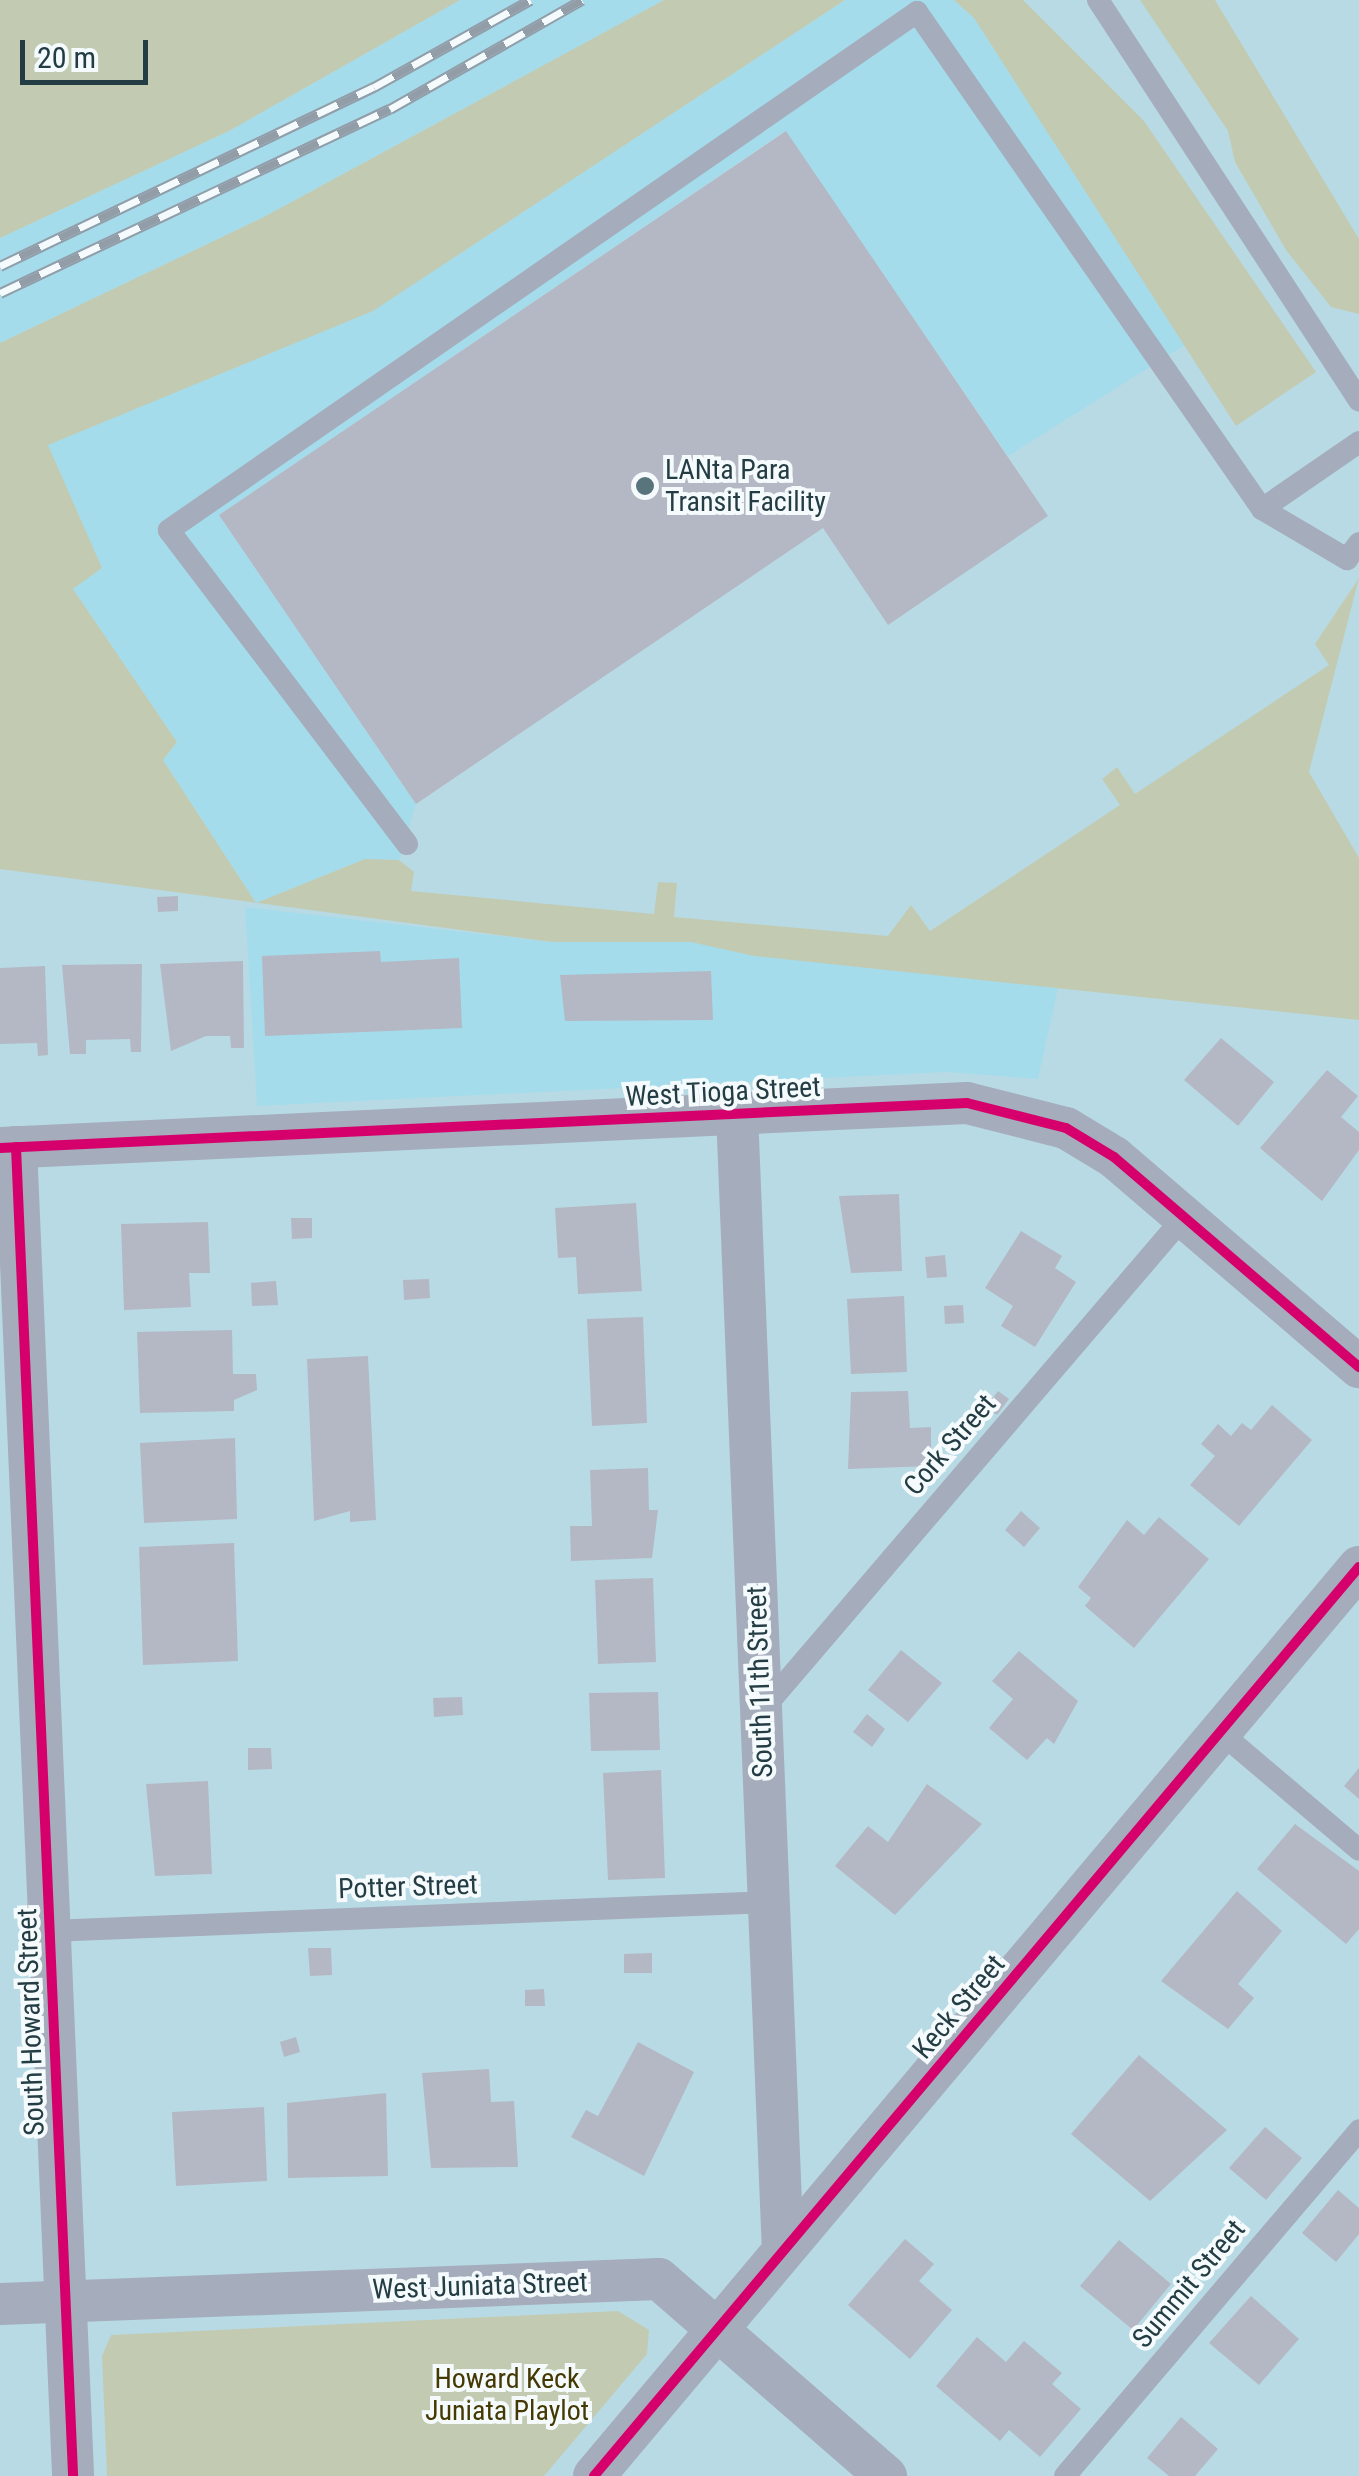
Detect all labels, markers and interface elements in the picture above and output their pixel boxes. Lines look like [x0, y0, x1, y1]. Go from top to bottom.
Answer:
scale bar [25, 20, 152, 82]
text: 20 m [37, 40, 96, 75]
place label: LANta Para Transit Facility [665, 453, 826, 519]
marker: LANta Para Transit Facility [634, 475, 656, 497]
street label: West Tioga Street [624, 1070, 822, 1114]
street label: Cork Street [897, 1388, 1003, 1502]
street label: South 11th Street [740, 1586, 780, 1778]
street label: Potter Street [338, 1868, 478, 1906]
street label: South Howard Street [10, 1908, 52, 2136]
street label: Keck Street [906, 1948, 1012, 2066]
street label: Summit Street [1126, 2213, 1252, 2355]
street label: West Juniata Street [372, 2265, 588, 2307]
park label: Howard Keck Juniata Playlot [425, 2362, 589, 2428]

